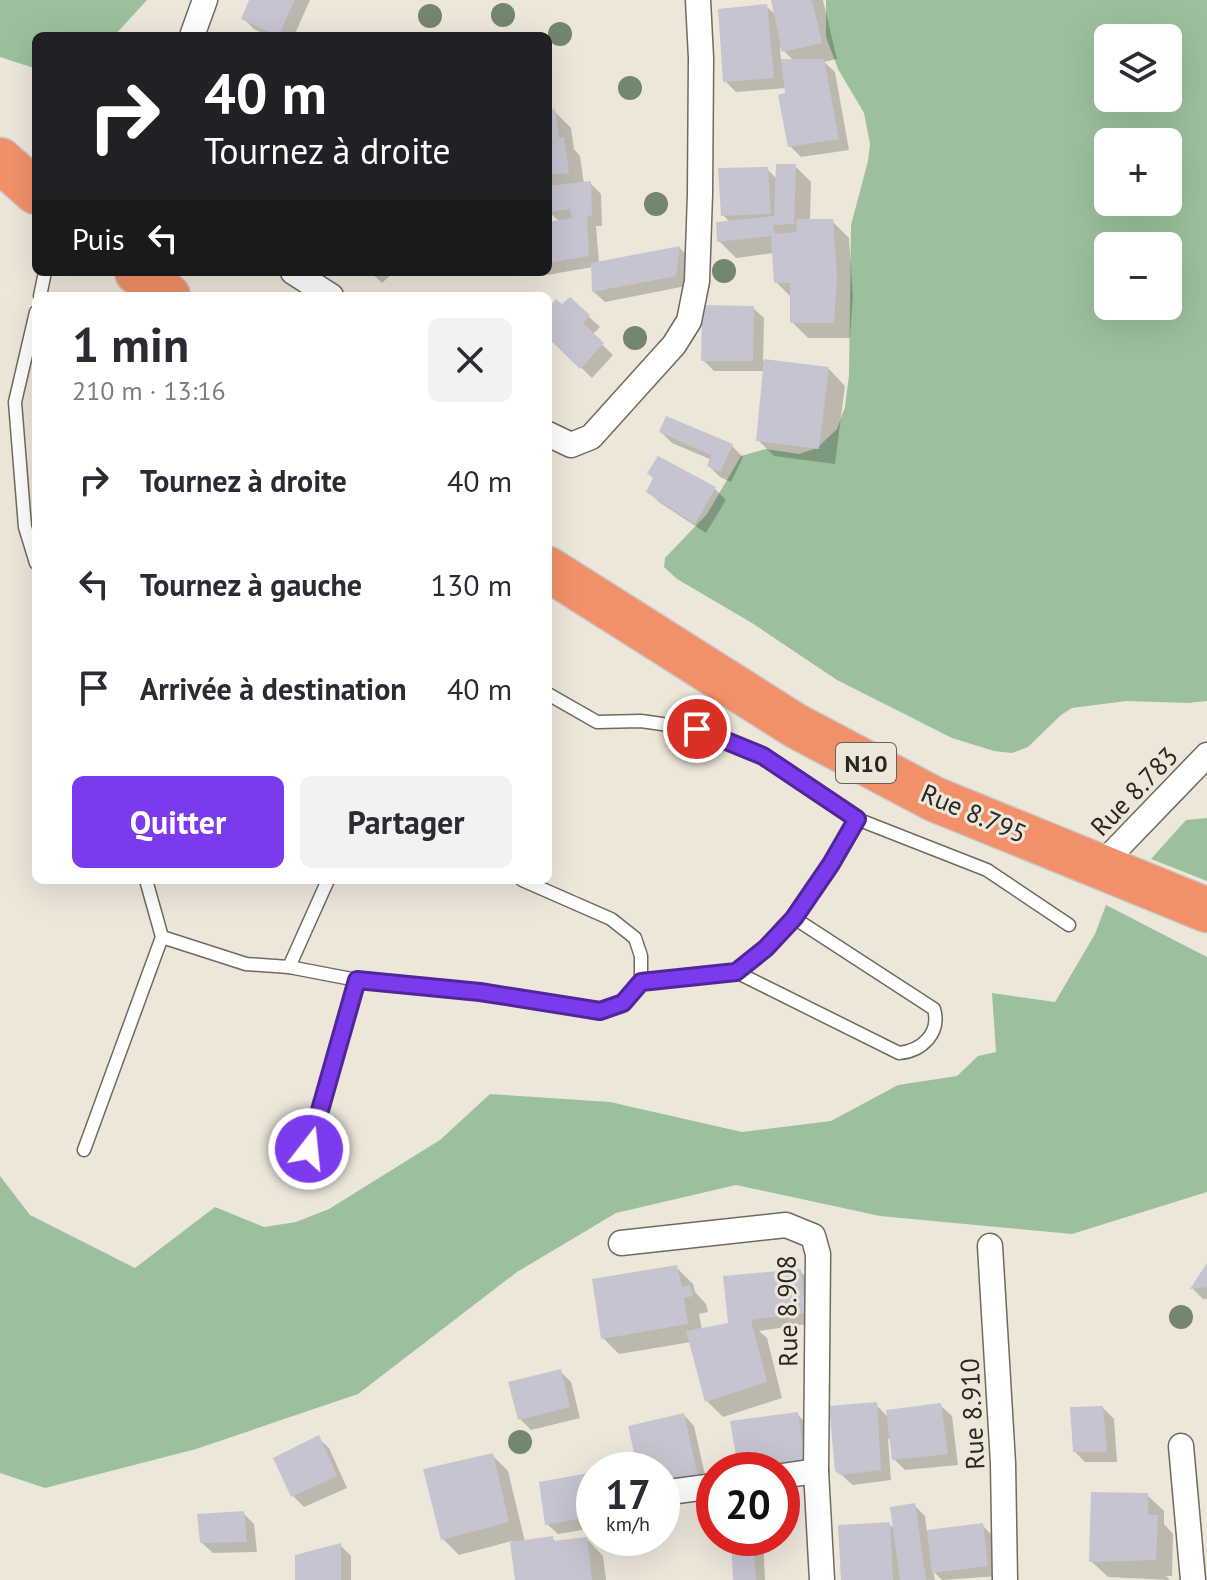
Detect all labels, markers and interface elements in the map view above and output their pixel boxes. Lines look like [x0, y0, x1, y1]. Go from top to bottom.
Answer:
map controls [1094, 24, 1182, 320]
button: layers [1094, 24, 1182, 112]
text: 40 m [204, 57, 327, 129]
icon: right [72, 64, 176, 168]
text: Tournez à droite [204, 127, 451, 174]
button: + [1094, 128, 1182, 216]
icon: left [141, 216, 185, 260]
text: Puis [72, 219, 125, 258]
button: − [1094, 232, 1182, 320]
text: 1 min [72, 313, 189, 375]
button: close [428, 318, 512, 402]
text: 210 m · 13:16 [72, 374, 226, 407]
icon: right [72, 458, 116, 502]
text: Tournez à droite [140, 461, 347, 500]
text: 40 m [447, 461, 512, 500]
icon: left [72, 562, 116, 606]
text: Tournez à gauche [140, 565, 362, 604]
text: 130 m [431, 565, 512, 604]
icon: arrive [72, 666, 116, 710]
text: Arrivée à destination [140, 669, 407, 708]
text: 40 m [447, 669, 512, 708]
pin [663, 695, 731, 763]
icon: arrive [675, 707, 719, 751]
street label: Rue 8.783 [1083, 739, 1185, 843]
road number: N10 [836, 743, 896, 783]
button: Quitter [72, 776, 284, 868]
button: Partager [300, 776, 512, 868]
street label: Rue 8.795 [916, 776, 1032, 850]
position arrow [267, 1107, 351, 1191]
street label: Rue 8.908 [770, 1255, 804, 1367]
street label: Rue 8.910 [953, 1357, 991, 1471]
speed limit sign: 20 [696, 1452, 800, 1556]
text: 17 [605, 1468, 651, 1520]
text: km/h [606, 1511, 650, 1537]

